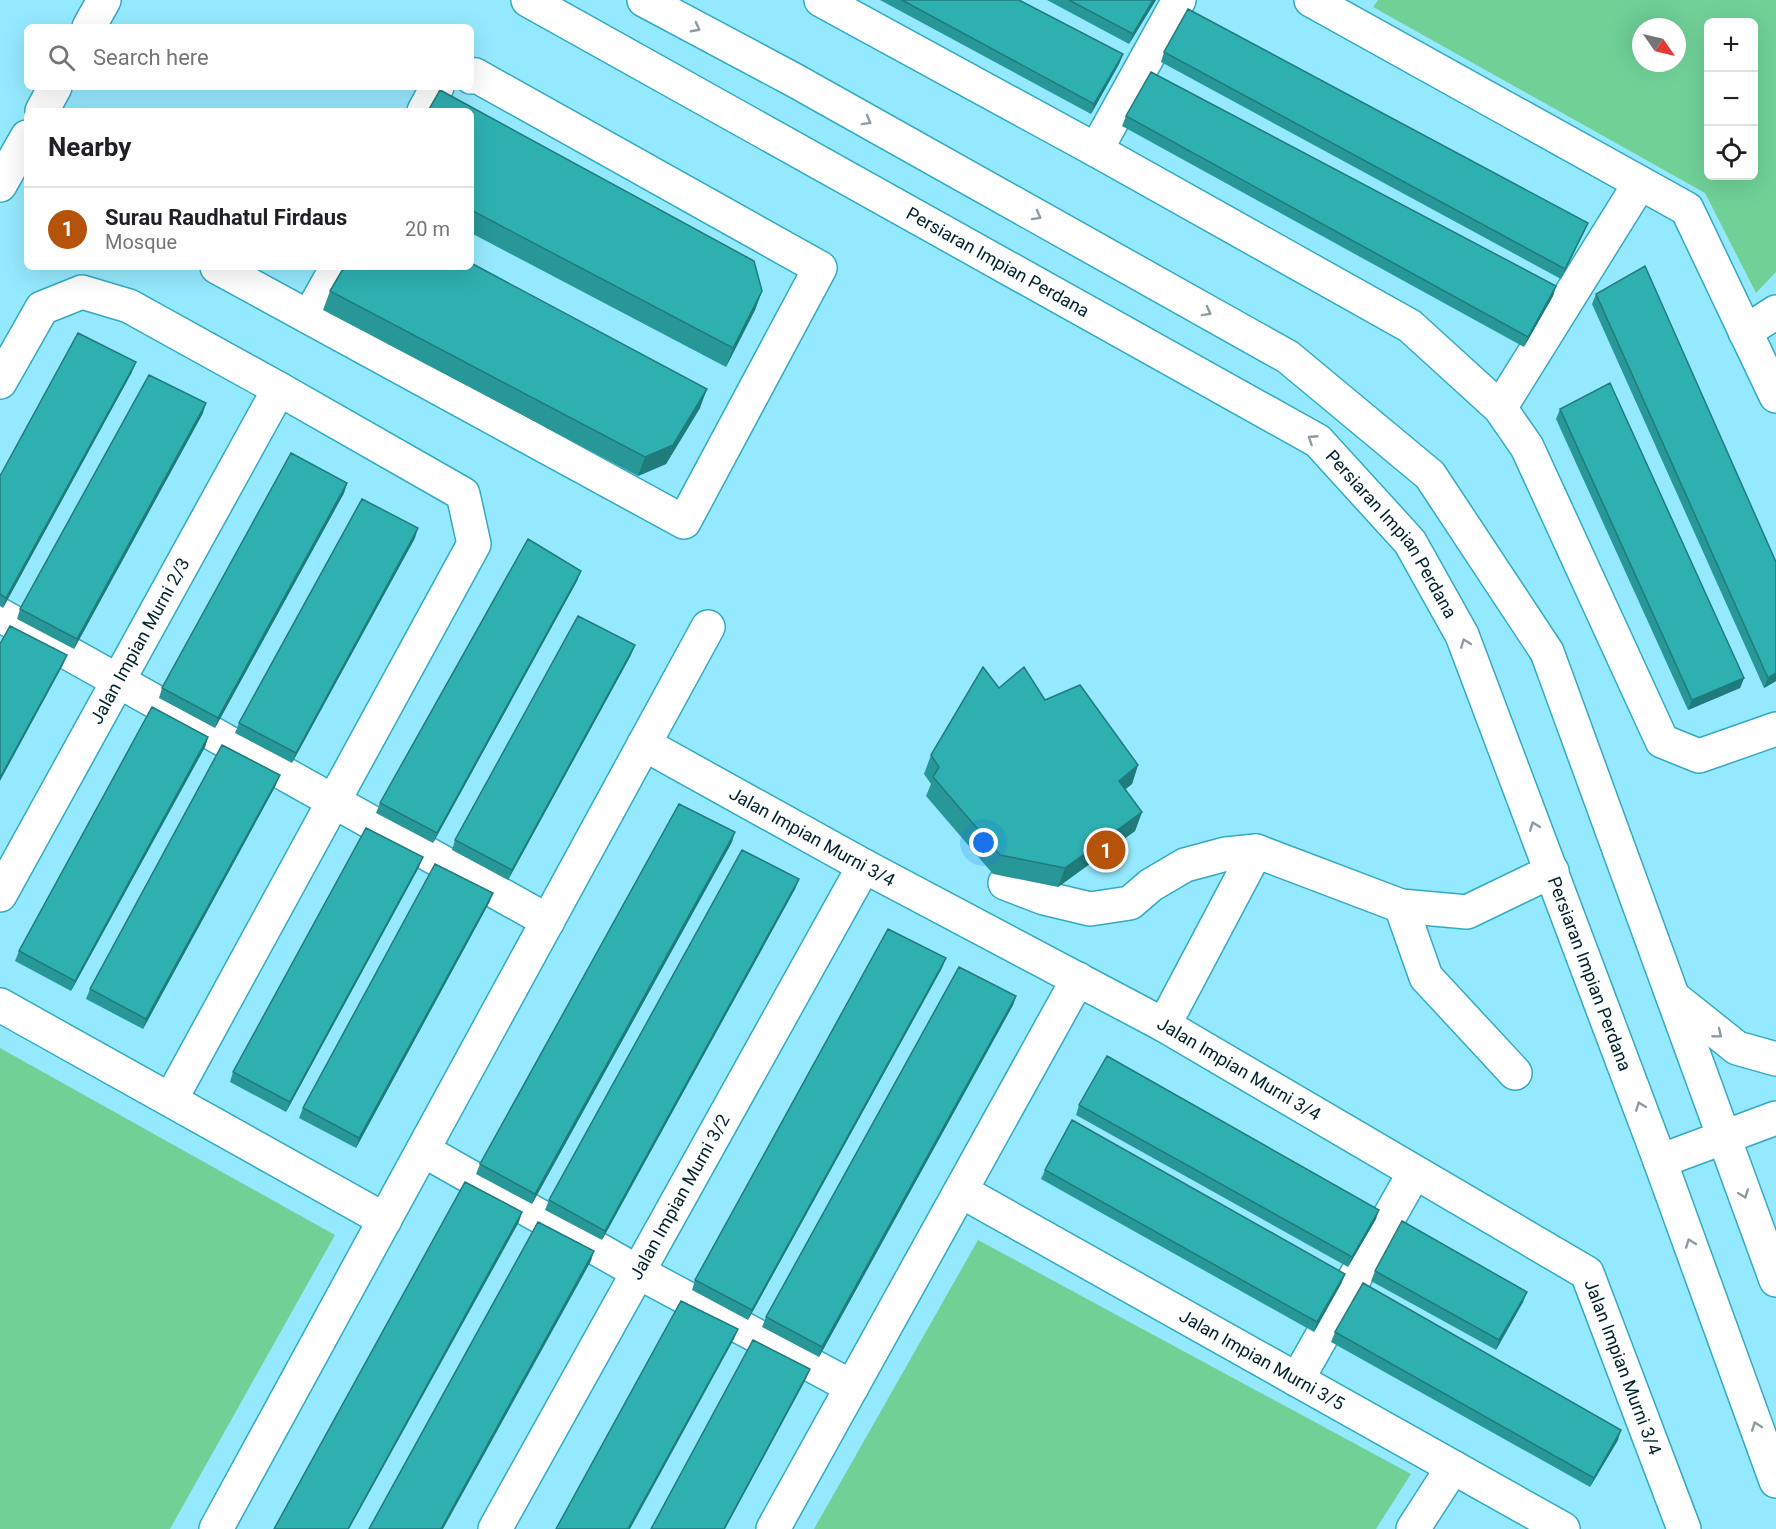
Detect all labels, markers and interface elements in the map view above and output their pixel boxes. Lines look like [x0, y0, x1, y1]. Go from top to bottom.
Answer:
north arrow [1632, 18, 1686, 72]
map controls [1704, 18, 1758, 180]
button: + [1704, 18, 1758, 72]
one-way arrow [690, 21, 700, 32]
search box [24, 24, 474, 90]
icon: search [45, 41, 78, 74]
text: Search here [93, 45, 209, 70]
button: − [1704, 72, 1758, 126]
one-way arrow [861, 114, 871, 125]
button: locate [1704, 126, 1758, 180]
text: Nearby [48, 132, 131, 162]
street label: Persiaran Impian Perdana [903, 202, 1093, 321]
text: Surau Raudhatul Firdaus [105, 205, 347, 230]
one-way arrow [1031, 209, 1041, 221]
text: 1 [62, 217, 73, 241]
text: 20 m [405, 217, 450, 241]
text: Mosque [105, 230, 177, 254]
one-way arrow [1201, 305, 1211, 316]
one-way arrow [1308, 435, 1319, 446]
street label: Persiaran Impian Perdana [1321, 446, 1461, 622]
street label: Jalan Impian Murni 2/3 [85, 554, 194, 727]
one-way arrow [1460, 639, 1472, 650]
street label: Jalan Impian Murni 3/4 [726, 782, 899, 891]
one-way arrow [1529, 821, 1542, 831]
your location [969, 828, 998, 857]
pin: 1 [1086, 828, 1126, 872]
street label: Persiaran Impian Perdana [1544, 873, 1636, 1074]
street label: Jalan Impian Murni 3/4 [1154, 1012, 1325, 1125]
one-way arrow [1712, 1026, 1723, 1037]
one-way arrow [1635, 1102, 1647, 1113]
street label: Jalan Impian Murni 3/2 [625, 1110, 734, 1283]
one-way arrow [1737, 1187, 1749, 1198]
one-way arrow [1684, 1238, 1697, 1248]
street label: Jalan Impian Murni 3/4 [1580, 1276, 1666, 1458]
street label: Jalan Impian Murni 3/5 [1176, 1305, 1348, 1414]
one-way arrow [1751, 1421, 1764, 1432]

